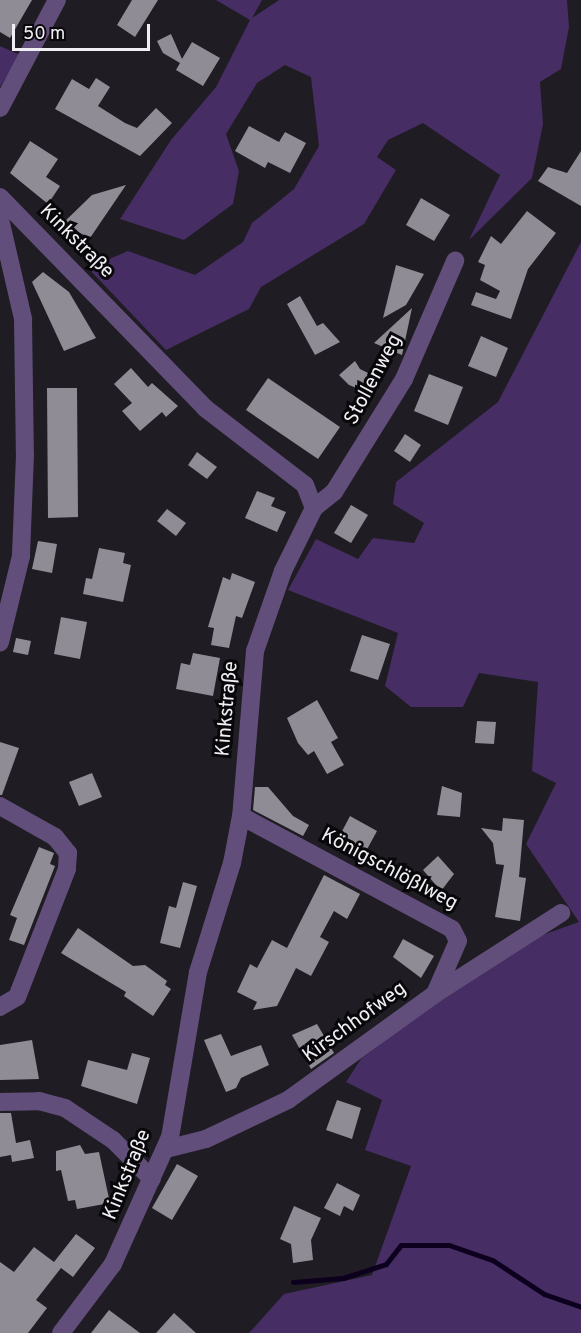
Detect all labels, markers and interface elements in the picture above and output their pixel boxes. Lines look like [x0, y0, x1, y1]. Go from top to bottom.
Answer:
scale bar [15, 12, 153, 50]
text: 50 m [23, 23, 65, 46]
street label: Kinkstraße [34, 200, 118, 284]
street label: Stollenweg [340, 331, 408, 429]
street label: Kinkstraße [212, 660, 244, 758]
street label: Königschlößlweg [317, 824, 461, 916]
street label: Kirschhofweg [298, 977, 412, 1069]
street label: Kinkstraße [99, 1126, 157, 1224]

